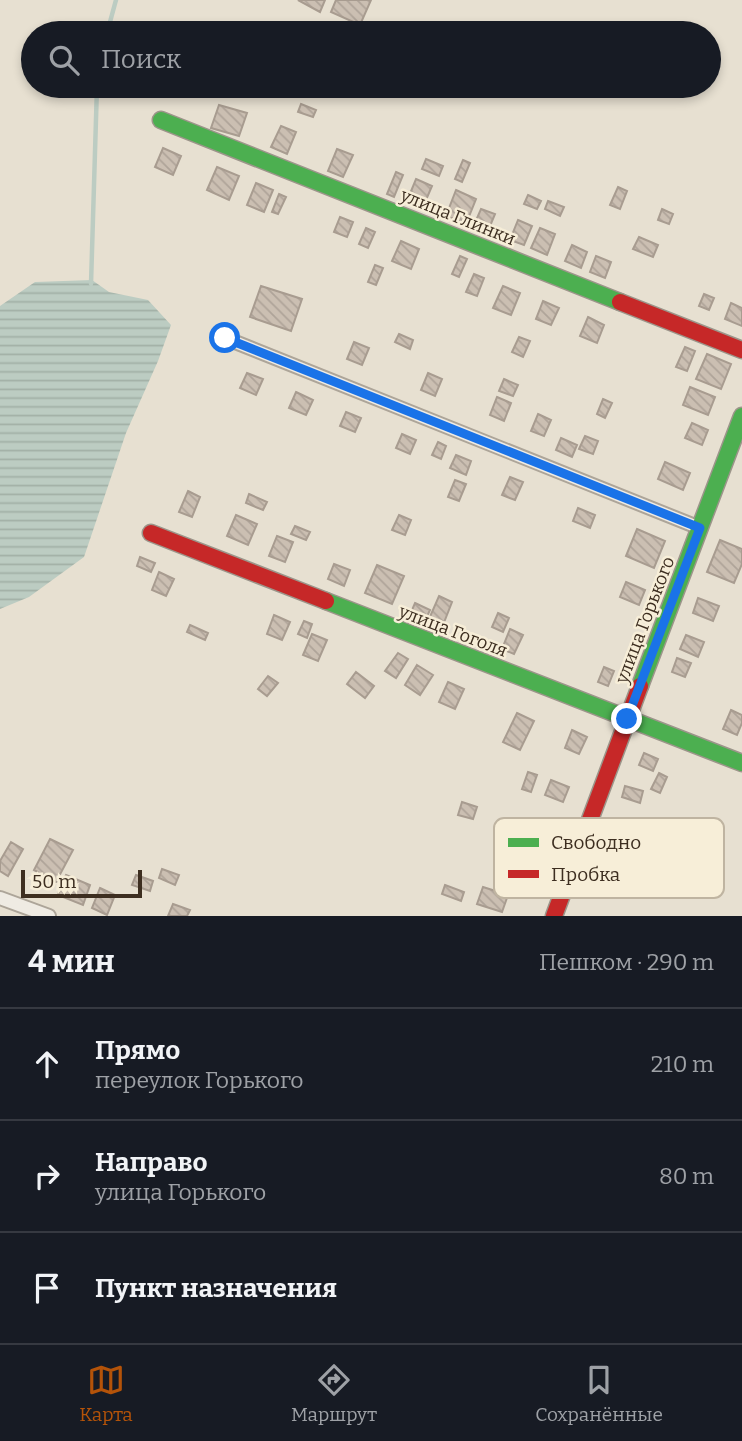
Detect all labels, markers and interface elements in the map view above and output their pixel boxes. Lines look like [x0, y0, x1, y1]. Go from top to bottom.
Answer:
search box [21, 21, 721, 98]
icon: search [45, 41, 83, 79]
text: Поиск [101, 44, 181, 75]
street label: улица Глинки [396, 184, 519, 250]
route start [209, 322, 240, 353]
street label: улица Горького [610, 554, 679, 687]
street label: улица Гоголя [395, 600, 510, 662]
route end [611, 703, 642, 734]
legend [494, 818, 724, 898]
text: Свободно [551, 831, 641, 854]
text: Пробка [551, 863, 621, 886]
scale bar [21, 867, 142, 899]
text: 50 m [32, 870, 76, 893]
text: 4 мин [28, 944, 115, 980]
text: Пешком · 290 m [539, 948, 714, 976]
text: Прямо [95, 1035, 180, 1066]
icon: ahead [28, 1045, 66, 1083]
text: 210 m [651, 1050, 714, 1078]
text: переулок Горького [95, 1066, 304, 1094]
text: Направо [95, 1147, 208, 1178]
icon: right [28, 1157, 66, 1195]
text: 80 m [659, 1162, 714, 1190]
text: улица Горького [95, 1178, 266, 1206]
icon: arrive [28, 1269, 66, 1307]
text: Пункт назначения [95, 1273, 337, 1304]
tab: Карта [79, 1361, 133, 1426]
tab: Маршрут [291, 1361, 377, 1426]
tab: Сохранённые [535, 1361, 663, 1426]

